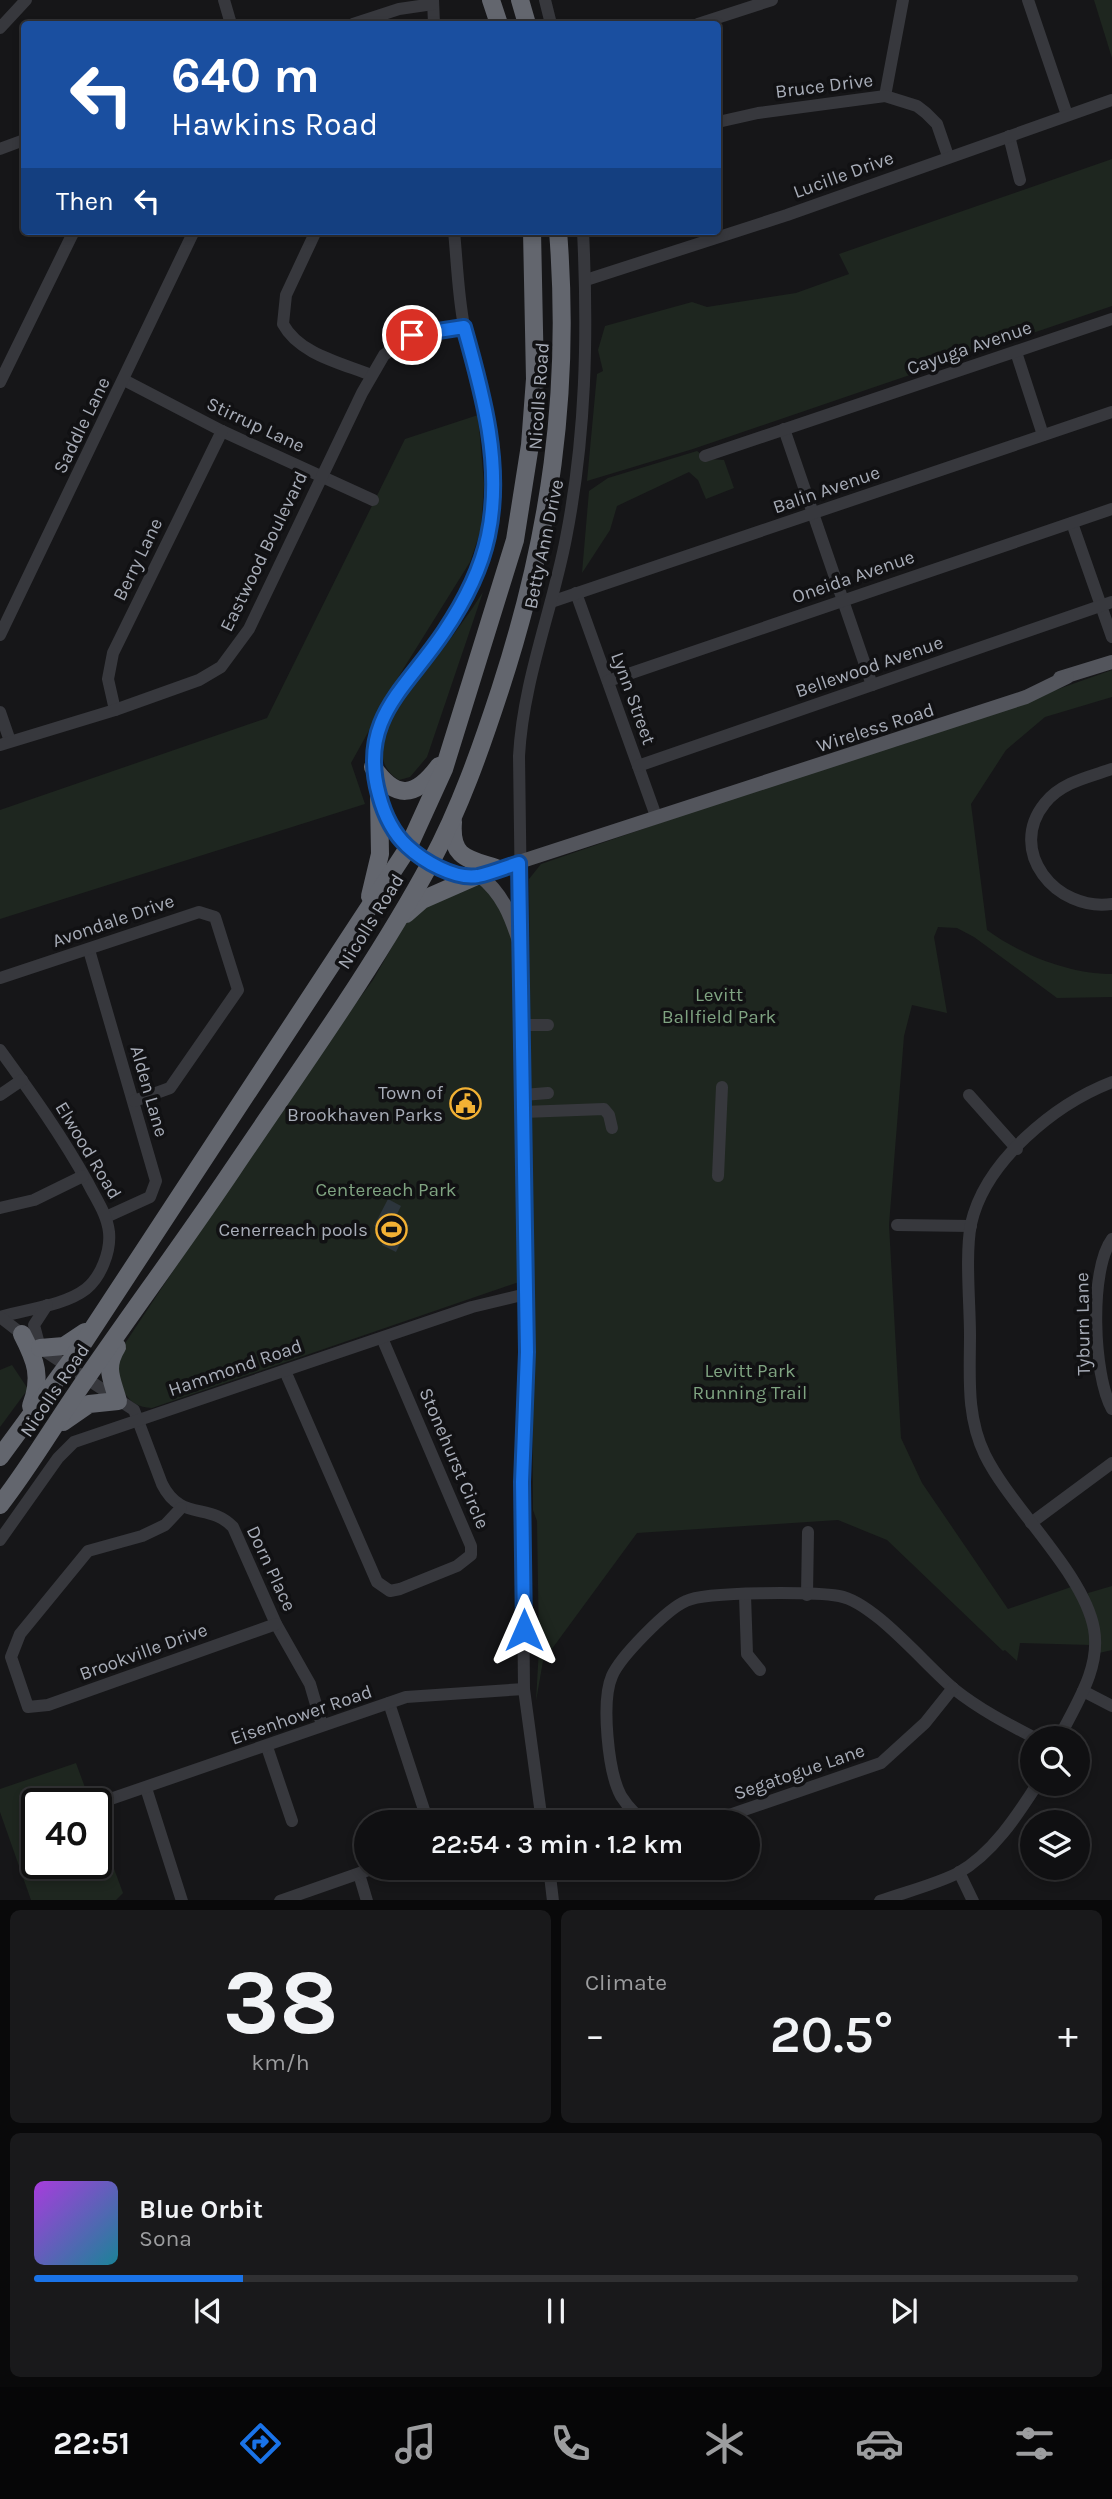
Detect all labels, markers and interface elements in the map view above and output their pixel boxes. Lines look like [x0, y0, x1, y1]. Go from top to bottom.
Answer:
text: 640 m [171, 47, 320, 104]
icon: left [56, 49, 147, 140]
street label: Bruce Drive [774, 69, 874, 103]
text: Hawkins Road [171, 106, 378, 143]
street label: Lucille Drive [790, 147, 897, 203]
icon: left [128, 182, 166, 220]
text: Then [56, 186, 114, 217]
pin [382, 305, 442, 365]
icon: arrive [393, 316, 431, 354]
street label: Cayuga Avenue [904, 316, 1035, 380]
street label: Nicolls Road [524, 342, 554, 451]
street label: Saddle Lane [49, 374, 115, 477]
street label: Stirrup Lane [203, 393, 308, 457]
street label: Balin Avenue [770, 461, 883, 519]
street label: Eastwood Boulevard [216, 468, 312, 635]
street label: Betty Ann Drive [520, 477, 568, 611]
street label: Berry Lane [108, 515, 167, 604]
street label: Oneida Avenue [789, 546, 917, 608]
street label: Bellewood Avenue [793, 631, 946, 703]
street label: Lynn Street [606, 649, 660, 748]
street label: Wireless Road [814, 699, 937, 757]
street label: Nicolls Road [333, 870, 409, 973]
street label: Avondale Drive [49, 890, 177, 952]
park label: Levitt Ballfield Park [662, 984, 777, 1028]
street label: Alden Lane [126, 1043, 173, 1139]
place label: Town of Brookhaven Parks [287, 1082, 443, 1126]
public building icon: Town of Brookhaven Parks [449, 1086, 483, 1120]
street label: Elwood Road [50, 1098, 126, 1203]
park label: Centereach Park [315, 1179, 457, 1201]
sports icon: Cenerreach pools [374, 1212, 408, 1246]
place label: Cenerreach pools [218, 1219, 368, 1241]
street label: Tyburn Lane [1071, 1272, 1095, 1376]
street label: Hammond Road [166, 1335, 305, 1401]
street label: Nicolls Road [16, 1340, 94, 1441]
park label: Levitt Park Running Trail [693, 1360, 807, 1404]
street label: Stonehurst Circle [414, 1385, 494, 1532]
street label: Dorn Place [242, 1522, 300, 1615]
position arrow [487, 1593, 561, 1667]
street label: Brookville Drive [76, 1619, 210, 1685]
street label: Eisenhower Road [228, 1680, 375, 1749]
map controls [1020, 1726, 1090, 1880]
button: search [1020, 1726, 1090, 1796]
street label: Segatogue Lane [731, 1739, 868, 1805]
speed limit sign: 40 [21, 1788, 112, 1879]
button: layers [1020, 1810, 1090, 1880]
text: 22:54 · 3 min · 1.2 km [431, 1829, 683, 1860]
text: 38 [223, 1950, 338, 2056]
text: Climate [585, 1969, 667, 1996]
text: 20.5° [770, 2004, 893, 2065]
text: − [585, 2013, 605, 2058]
text: + [1058, 2013, 1078, 2058]
text: km/h [251, 2049, 310, 2076]
text: Blue Orbit [139, 2194, 263, 2225]
text: Sona [139, 2225, 192, 2252]
icon: previous [189, 2292, 227, 2330]
icon: pause [537, 2292, 575, 2330]
icon: next [885, 2292, 923, 2330]
icon: directions [236, 2419, 285, 2468]
icon: music [391, 2419, 440, 2468]
icon: phone [546, 2419, 595, 2468]
icon: climate [700, 2419, 749, 2468]
icon: car [855, 2419, 904, 2468]
icon: filters [1010, 2419, 1059, 2468]
text: 22:51 [53, 2425, 130, 2462]

